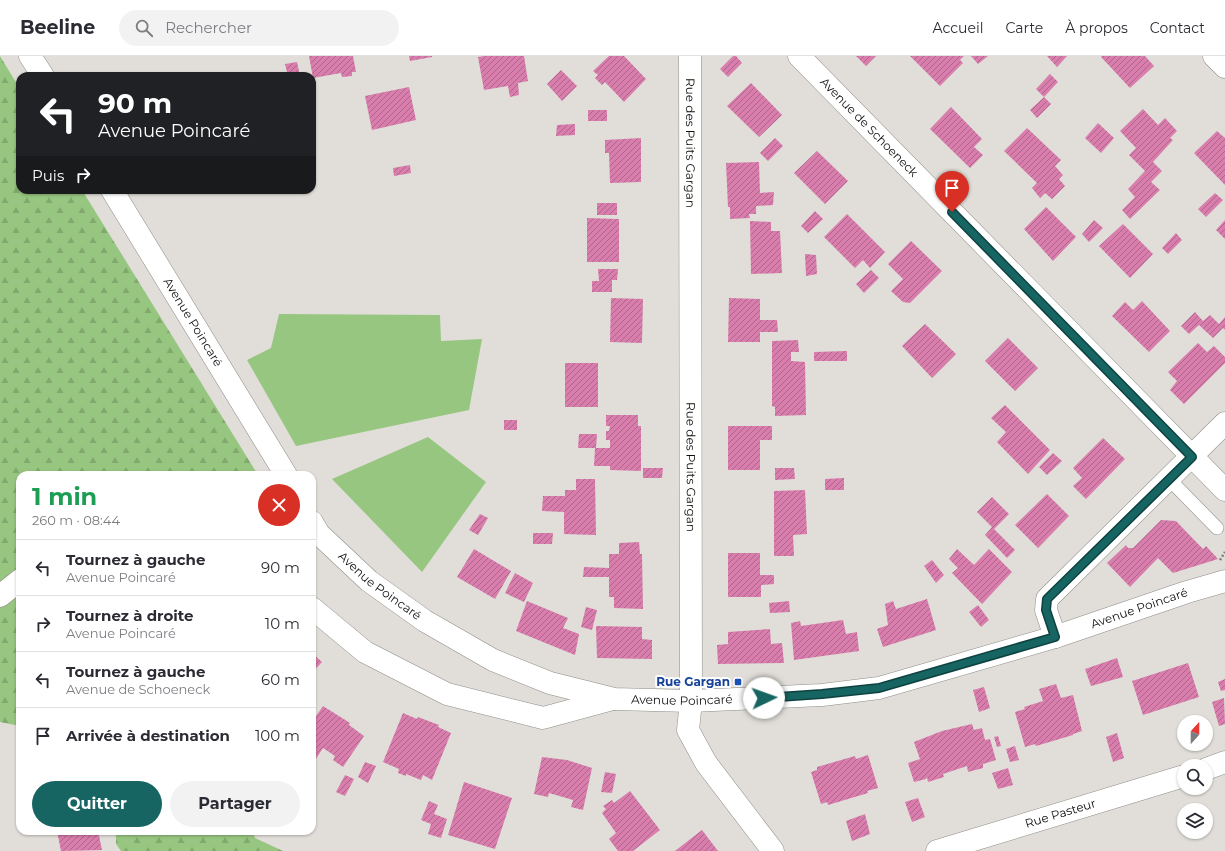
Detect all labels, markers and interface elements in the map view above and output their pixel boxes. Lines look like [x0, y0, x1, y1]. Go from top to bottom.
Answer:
search box [119, 10, 399, 46]
text: Beeline [20, 16, 95, 39]
icon: search [133, 17, 155, 39]
text: Rechercher [165, 18, 252, 37]
text: Accueil [933, 19, 984, 37]
text: Carte [1006, 19, 1043, 37]
text: À propos [1065, 19, 1128, 37]
text: Contact [1150, 19, 1205, 37]
street label: Avenue de Schoeneck [817, 74, 922, 180]
street label: Rue des Puits Gargan [683, 78, 698, 208]
text: 90 m [98, 86, 172, 120]
icon: left [32, 88, 84, 140]
text: Avenue Poincaré [98, 120, 250, 142]
icon: right [72, 164, 94, 186]
text: Puis [32, 166, 64, 185]
pin [935, 171, 969, 212]
icon: arrive [941, 177, 963, 199]
street label: Avenue Poincaré [160, 275, 226, 369]
street label: Rue des Puits Gargan [684, 402, 699, 532]
text: 1 min [32, 482, 97, 511]
button: close [258, 484, 300, 526]
text: 260 m · 08:44 [32, 512, 120, 528]
street label: Avenue Poincaré [336, 548, 424, 623]
text: Tournez à gauche [66, 550, 205, 569]
icon: left [32, 557, 54, 579]
text: 90 m [261, 558, 300, 577]
text: Avenue Poincaré [66, 569, 176, 585]
street label: Avenue Poincaré [1089, 584, 1190, 631]
text: Tournez à droite [66, 606, 194, 625]
icon: right [32, 613, 54, 635]
text: 10 m [265, 614, 300, 633]
text: Avenue Poincaré [66, 625, 176, 641]
text: Tournez à gauche [66, 662, 205, 681]
icon: left [32, 669, 54, 691]
text: 60 m [261, 670, 300, 689]
place label: Rue Gargan [656, 674, 730, 689]
marker: Rue Gargan [733, 677, 743, 687]
position arrow [743, 677, 785, 719]
text: Avenue de Schoeneck [66, 681, 210, 697]
street label: Avenue Poincaré [631, 691, 733, 708]
north arrow [1177, 715, 1213, 751]
map controls [1177, 715, 1213, 839]
icon: arrive [32, 725, 54, 747]
text: Arrivée à destination [66, 726, 230, 745]
text: 100 m [255, 726, 300, 745]
button: search [1177, 759, 1213, 795]
button: Quitter [32, 781, 162, 827]
button: Partager [170, 781, 300, 827]
street label: Rue Pasteur [1023, 795, 1098, 831]
button: layers [1177, 803, 1213, 839]

